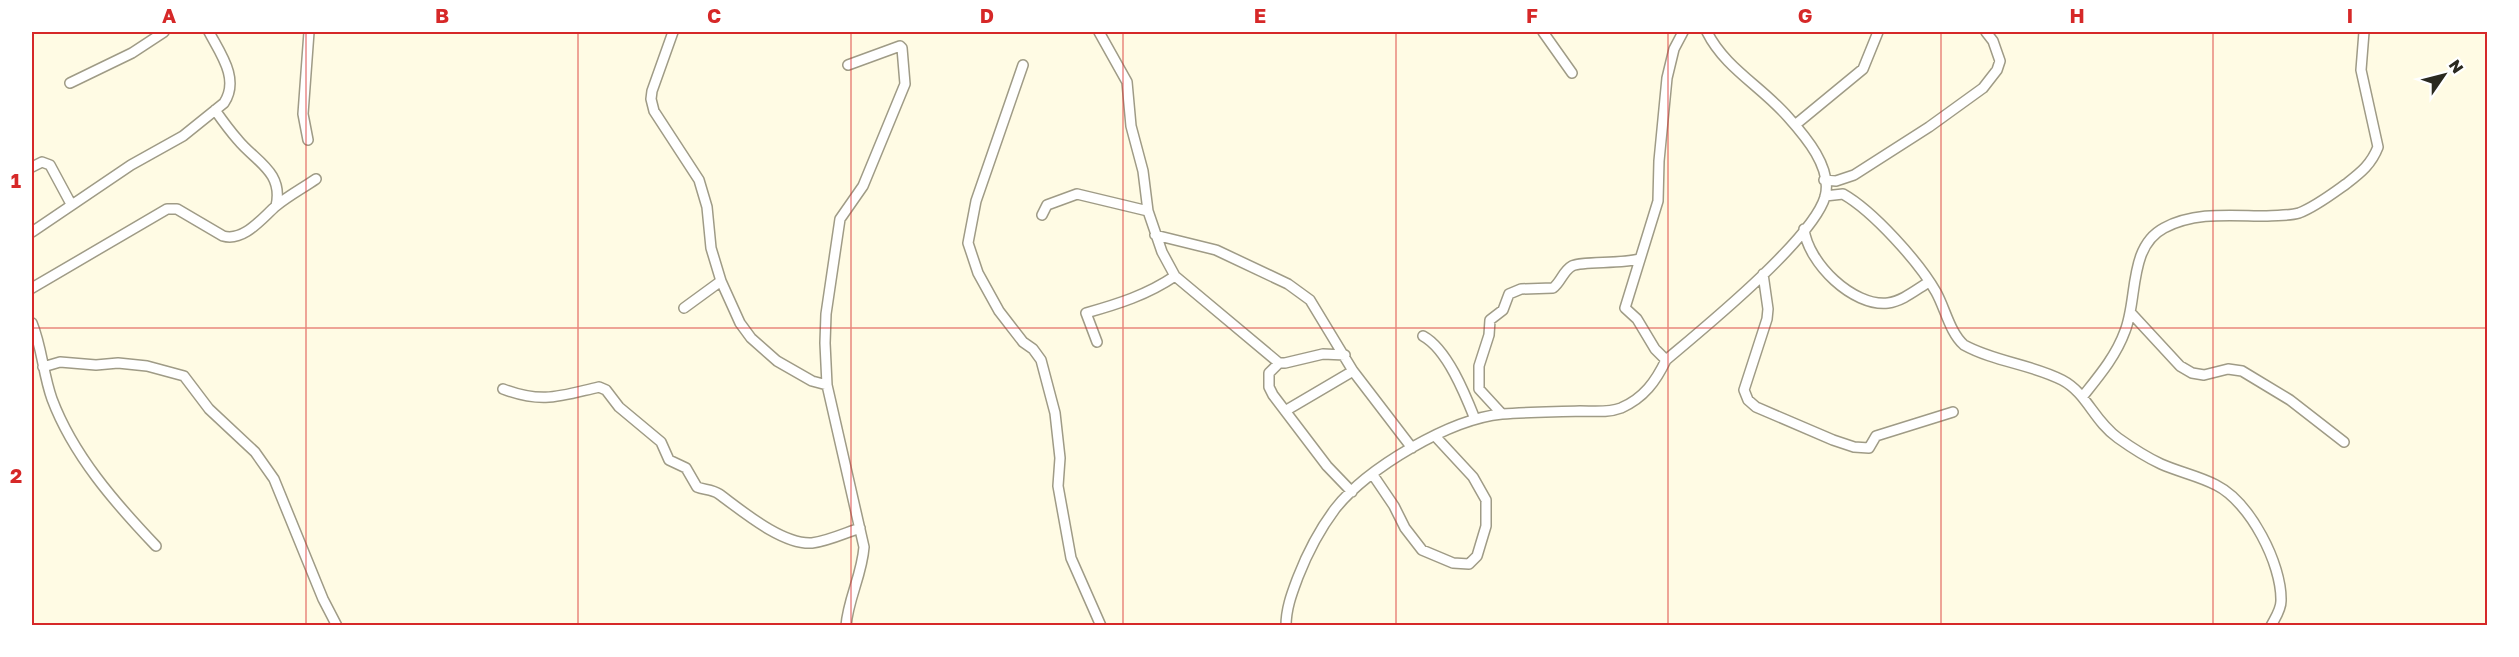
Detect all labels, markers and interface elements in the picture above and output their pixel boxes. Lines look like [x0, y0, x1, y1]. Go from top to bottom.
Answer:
text: A [162, 3, 176, 27]
text: B [435, 3, 449, 27]
text: C [707, 3, 721, 27]
text: D [980, 3, 994, 27]
text: E [1254, 3, 1266, 27]
text: F [1526, 3, 1538, 27]
text: G [1798, 3, 1812, 27]
text: H [2069, 3, 2085, 27]
text: I [2347, 3, 2353, 27]
north arrow [2414, 45, 2474, 105]
text: N [2445, 56, 2468, 77]
text: 1 [11, 168, 21, 192]
text: 2 [10, 463, 22, 487]

